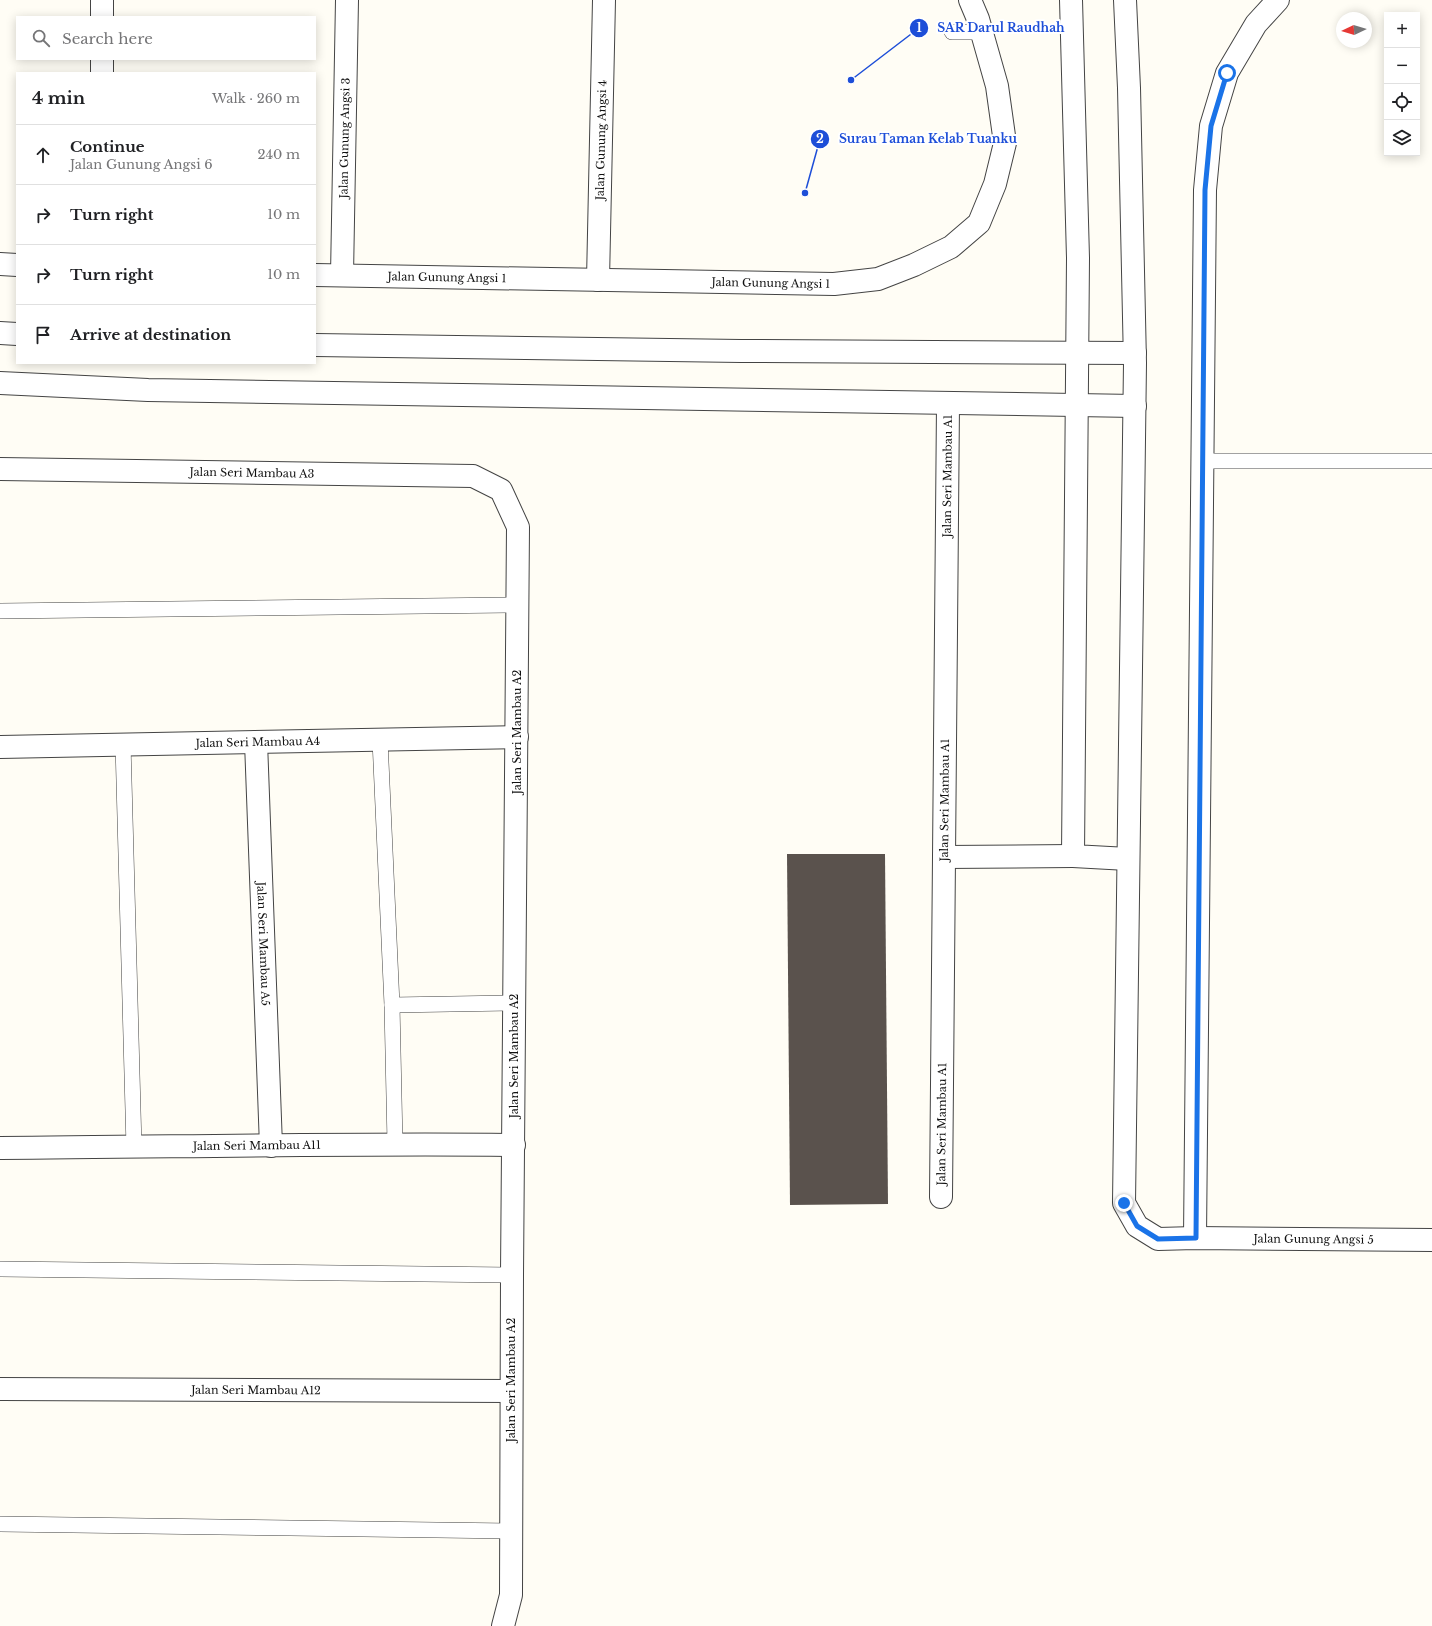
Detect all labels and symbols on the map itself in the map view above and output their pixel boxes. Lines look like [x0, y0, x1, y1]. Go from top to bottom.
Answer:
north arrow [1336, 12, 1372, 48]
callout: SAR Darul Raudhah [909, 16, 1073, 40]
text: 1 [916, 20, 922, 35]
text: SAR Darul Raudhah [937, 20, 1065, 35]
route start [1218, 64, 1236, 82]
street label: Jalan Gunung Angsi 3 [336, 77, 353, 200]
street label: Jalan Gunung Angsi 4 [593, 80, 609, 202]
callout: Surau Taman Kelab Tuanku [810, 127, 1025, 151]
text: 2 [816, 131, 824, 146]
text: Surau Taman Kelab Tuanku [839, 131, 1018, 146]
street label: Jalan Gunung Angsi 1 [385, 269, 507, 285]
street label: Jalan Gunung Angsi 1 [709, 275, 831, 291]
street label: Jalan Seri Mambau A1 [940, 414, 955, 540]
street label: Jalan Seri Mambau A3 [187, 465, 315, 481]
street label: Jalan Seri Mambau A2 [510, 670, 524, 796]
street label: Jalan Seri Mambau A4 [194, 734, 320, 750]
street label: Jalan Seri Mambau A1 [937, 738, 952, 864]
street label: Jalan Seri Mambau A5 [254, 880, 273, 1006]
street label: Jalan Seri Mambau A2 [507, 994, 521, 1120]
street label: Jalan Seri Mambau A1 [934, 1062, 949, 1188]
street label: Jalan Seri Mambau A11 [191, 1138, 321, 1153]
route end [1115, 1194, 1133, 1212]
street label: Jalan Gunung Angsi 5 [1252, 1231, 1374, 1247]
street label: Jalan Seri Mambau A2 [504, 1318, 518, 1444]
street label: Jalan Seri Mambau A12 [189, 1383, 321, 1397]

